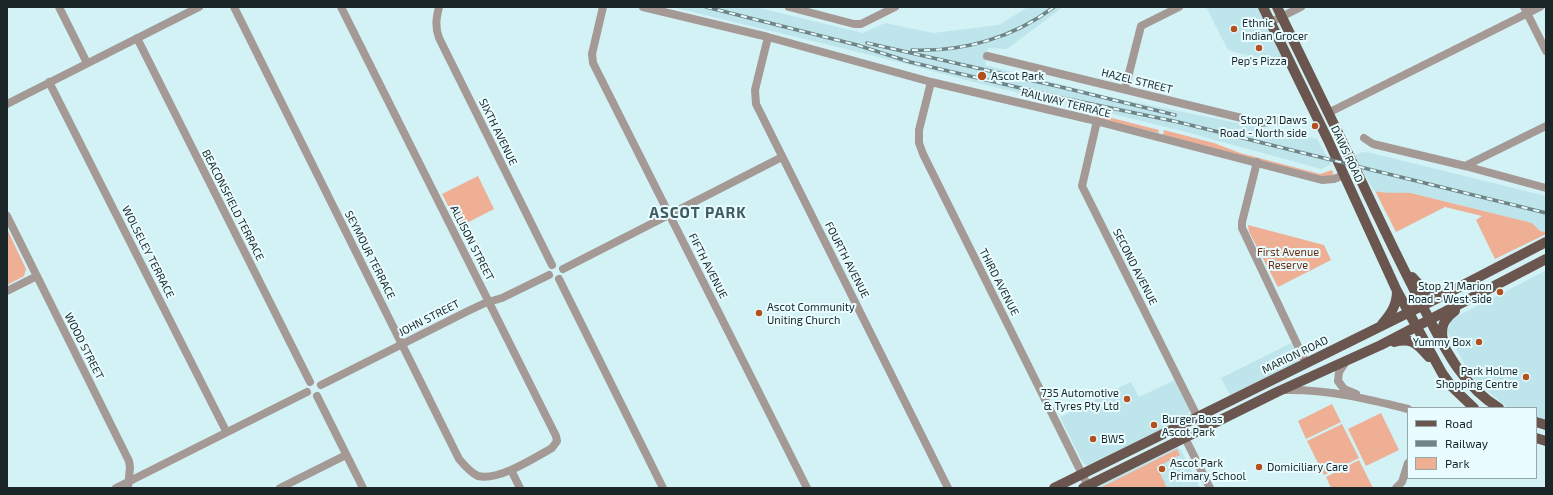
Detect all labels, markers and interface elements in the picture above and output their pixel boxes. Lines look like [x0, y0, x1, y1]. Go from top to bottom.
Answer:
place label: Ethnic Indian Grocer [1242, 16, 1308, 42]
marker: Ethnic Indian Grocer [1229, 24, 1239, 34]
marker: Pep's Pizza [1254, 43, 1264, 53]
place label: Pep's Pizza [1231, 54, 1287, 68]
street label: HAZEL STREET [1100, 66, 1174, 96]
place label: Ascot Park [991, 69, 1044, 83]
marker: Ascot Park [976, 70, 988, 82]
street label: RAILWAY TERRACE [1020, 85, 1112, 121]
street label: SIXTH AVENUE [476, 97, 520, 167]
place label: Stop 21 Daws Road - North side [1220, 113, 1307, 139]
marker: Stop 21 Daws Road - North side [1310, 121, 1320, 131]
street label: DAWS ROAD [1328, 123, 1366, 185]
street label: BEACONSFIELD TERRACE [199, 147, 267, 263]
street label: ALLISON STREET [447, 203, 497, 283]
street label: WOLSELEY TERRACE [119, 204, 177, 300]
district label: ASCOT PARK [649, 204, 747, 222]
street label: SEYMOUR TERRACE [342, 209, 398, 301]
street label: FOURTH AVENUE [822, 220, 872, 300]
street label: SECOND AVENUE [1110, 227, 1160, 307]
street label: FIFTH AVENUE [686, 231, 730, 301]
park label: First Avenue Reserve [1257, 245, 1319, 271]
street label: THIRD AVENUE [976, 246, 1022, 318]
place label: Stop 21 Marion Road - West side [1408, 279, 1492, 305]
marker: Stop 21 Marion Road - West side [1495, 287, 1505, 297]
street label: JOHN STREET [396, 297, 462, 339]
place label: Ascot Community Uniting Church [767, 300, 855, 326]
marker: Ascot Community Uniting Church [754, 308, 764, 318]
street label: WOOD STREET [62, 311, 106, 381]
street label: MARION ROAD [1260, 333, 1330, 377]
place label: Yummy Box [1413, 335, 1471, 349]
marker: Yummy Box [1474, 337, 1484, 347]
place label: Park Holme Shopping Centre [1436, 364, 1518, 390]
marker: Park Holme Shopping Centre [1521, 372, 1531, 382]
place label: 735 Automotive & Tyres Pty Ltd [1041, 386, 1119, 412]
marker: 735 Automotive & Tyres Pty Ltd [1122, 394, 1132, 404]
legend [1407, 407, 1537, 479]
place label: Burger Boss Ascot Park [1162, 412, 1223, 438]
text: Road [1445, 416, 1473, 430]
marker: Burger Boss Ascot Park [1149, 420, 1159, 430]
place label: BWS [1101, 432, 1124, 446]
marker: BWS [1088, 434, 1098, 444]
text: Railway [1445, 436, 1488, 450]
place label: Ascot Park Primary School [1170, 456, 1246, 482]
text: Park [1445, 456, 1470, 470]
place label: Domiciliary Care [1267, 460, 1348, 474]
marker: Domiciliary Care [1254, 462, 1264, 472]
marker: Ascot Park Primary School [1157, 464, 1167, 474]

